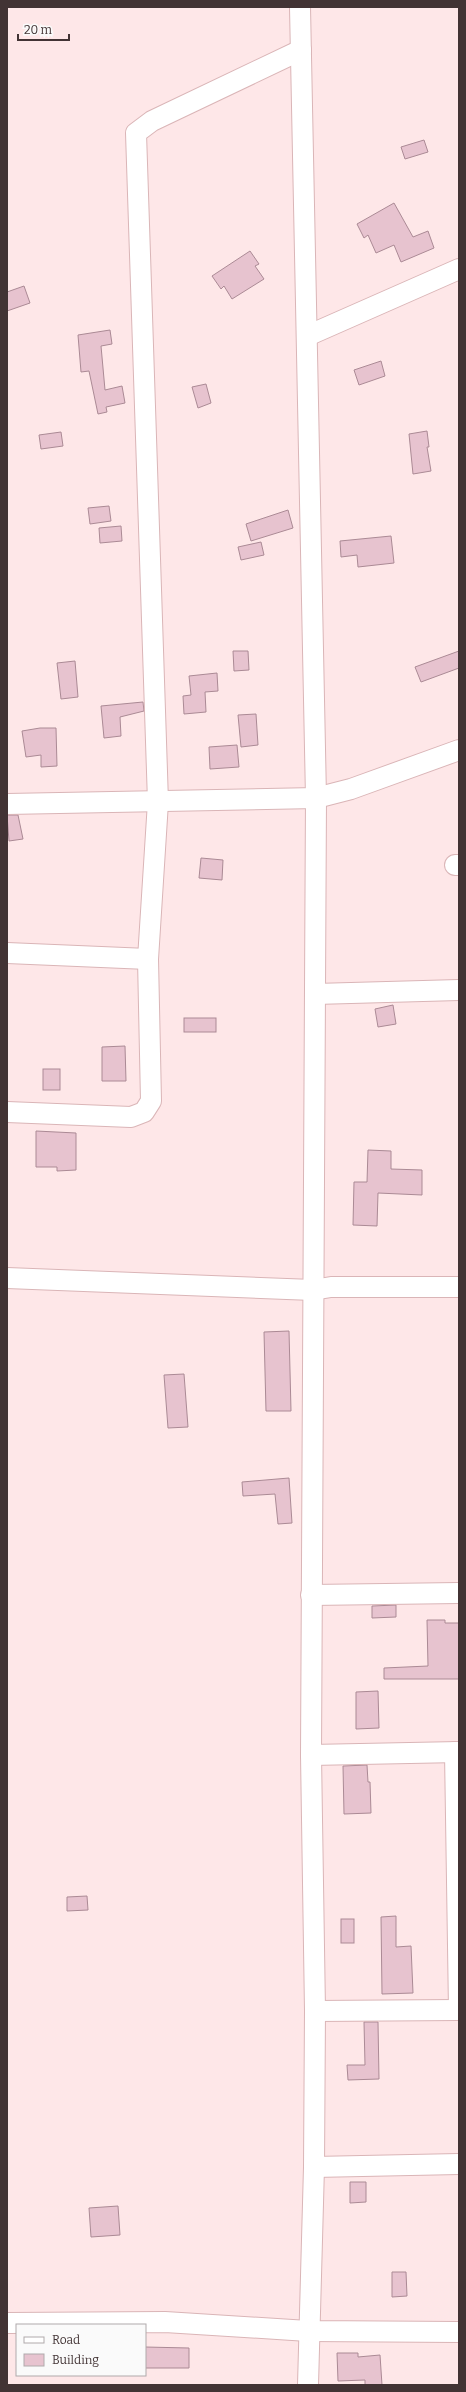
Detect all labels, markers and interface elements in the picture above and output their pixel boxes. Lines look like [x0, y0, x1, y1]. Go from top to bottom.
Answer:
scale bar [18, 16, 69, 42]
text: 20 m [24, 23, 53, 37]
legend [16, 2324, 146, 2376]
text: Road [52, 2333, 80, 2347]
text: Building [52, 2353, 99, 2367]

